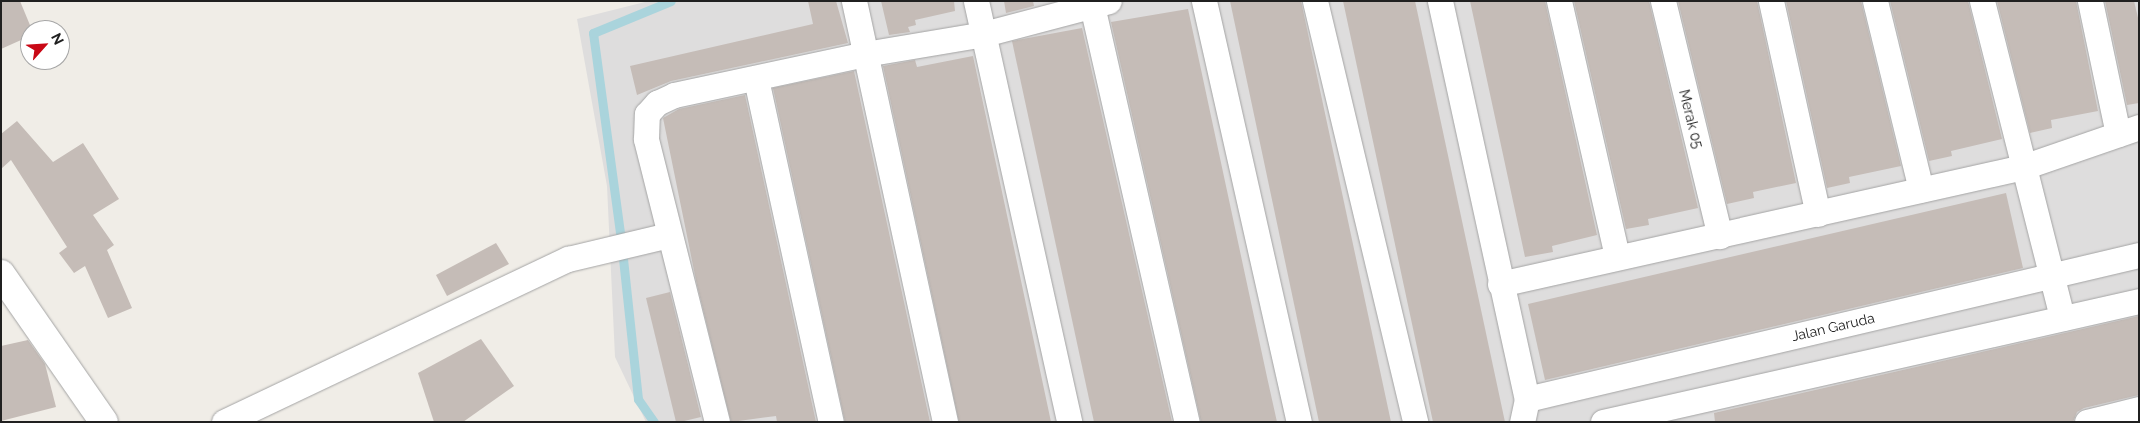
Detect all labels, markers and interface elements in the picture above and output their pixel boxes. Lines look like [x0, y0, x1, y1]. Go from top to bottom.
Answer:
north arrow [20, 20, 70, 70]
text: N [48, 31, 67, 47]
street label: Merak 05 [1676, 88, 1706, 150]
street label: Jalan Garuda [1790, 309, 1876, 345]

